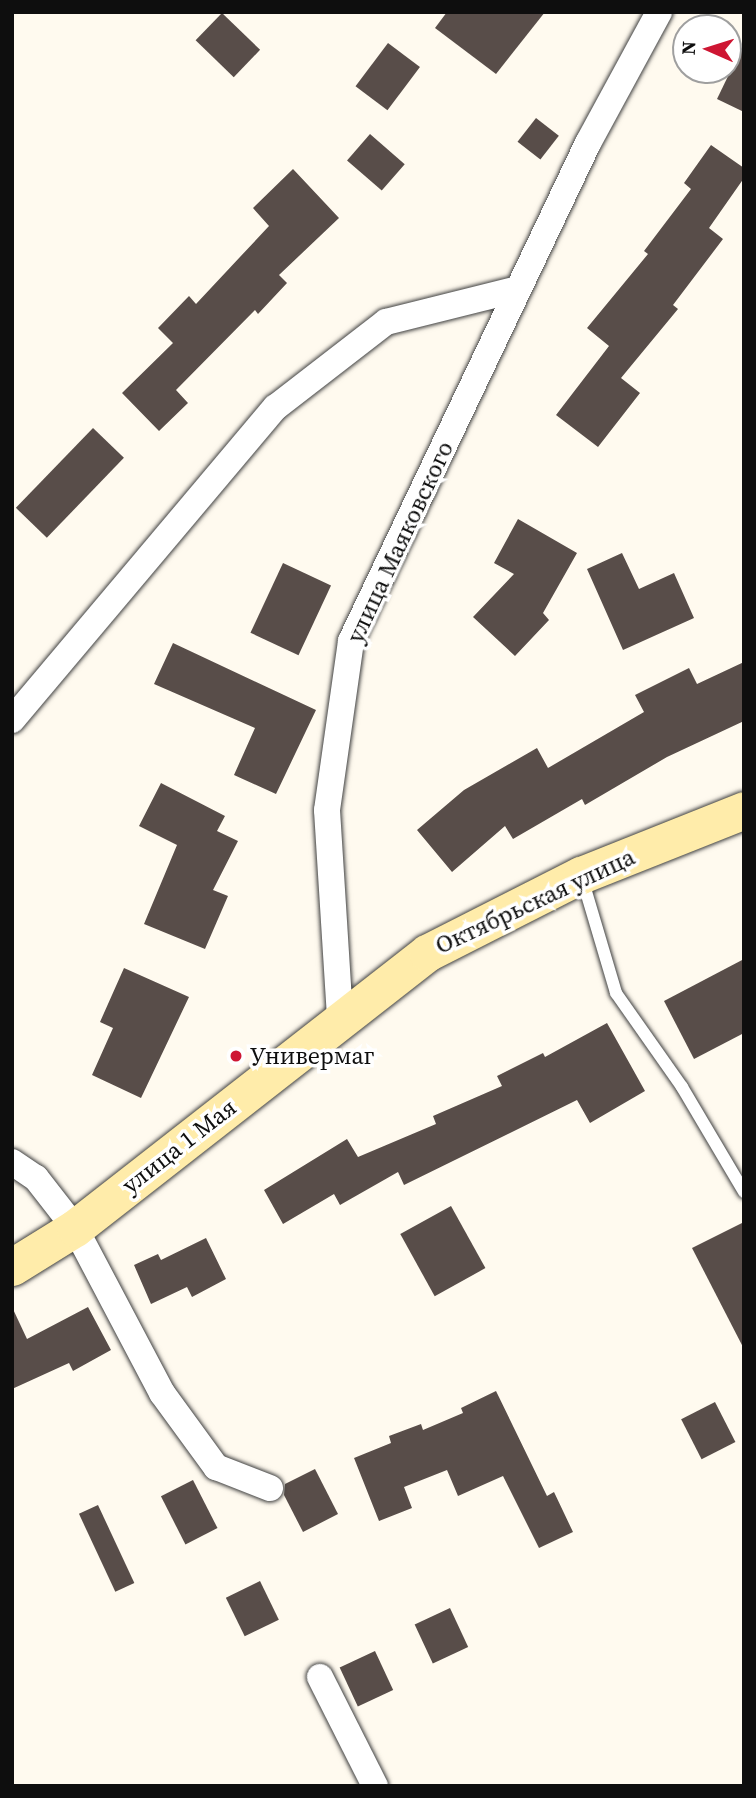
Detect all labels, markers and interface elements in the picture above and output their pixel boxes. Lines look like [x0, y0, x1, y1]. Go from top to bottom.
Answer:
north arrow [672, 14, 742, 84]
text: N [675, 40, 701, 56]
street label: улица Маяковского [341, 437, 459, 647]
street label: Октябрьская улица [431, 842, 639, 960]
place label: Универмаг [250, 1042, 374, 1070]
marker: Универмаг [228, 1048, 244, 1064]
street label: улица 1 Мая [116, 1093, 242, 1199]

